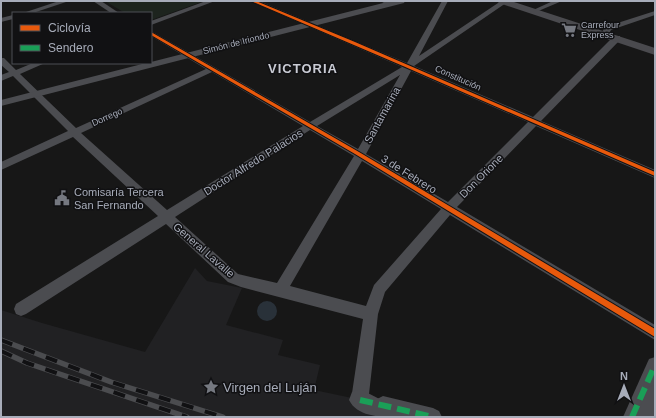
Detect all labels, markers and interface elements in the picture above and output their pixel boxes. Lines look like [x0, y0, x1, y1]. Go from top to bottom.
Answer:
legend [12, 12, 152, 64]
place label: Carrefour Express [581, 20, 619, 40]
text: Ciclovía [48, 21, 91, 35]
supermarket icon: Carrefour Express [560, 21, 578, 39]
street label: Simón de Iriondo [202, 30, 270, 56]
text: Sendero [48, 41, 94, 55]
district label: VICTORIA [268, 61, 338, 76]
street label: Constitución [433, 63, 483, 93]
street label: Santamarina [362, 84, 403, 145]
street label: Dorrego [90, 106, 124, 128]
street label: Doctor Alfredo Palacios [201, 126, 305, 197]
street label: 3 de Febrero [379, 152, 439, 196]
street label: Don Orione [457, 152, 505, 200]
place label: Comisaría Tercera San Fernando [74, 186, 165, 211]
public building icon: Comisaría Tercera San Fernando [53, 189, 71, 207]
street label: General Lavalle [171, 220, 237, 280]
north arrow [604, 366, 644, 406]
text: N [620, 370, 628, 382]
place icon: Virgen del Luján [202, 378, 220, 396]
place label: Virgen del Luján [223, 380, 317, 395]

